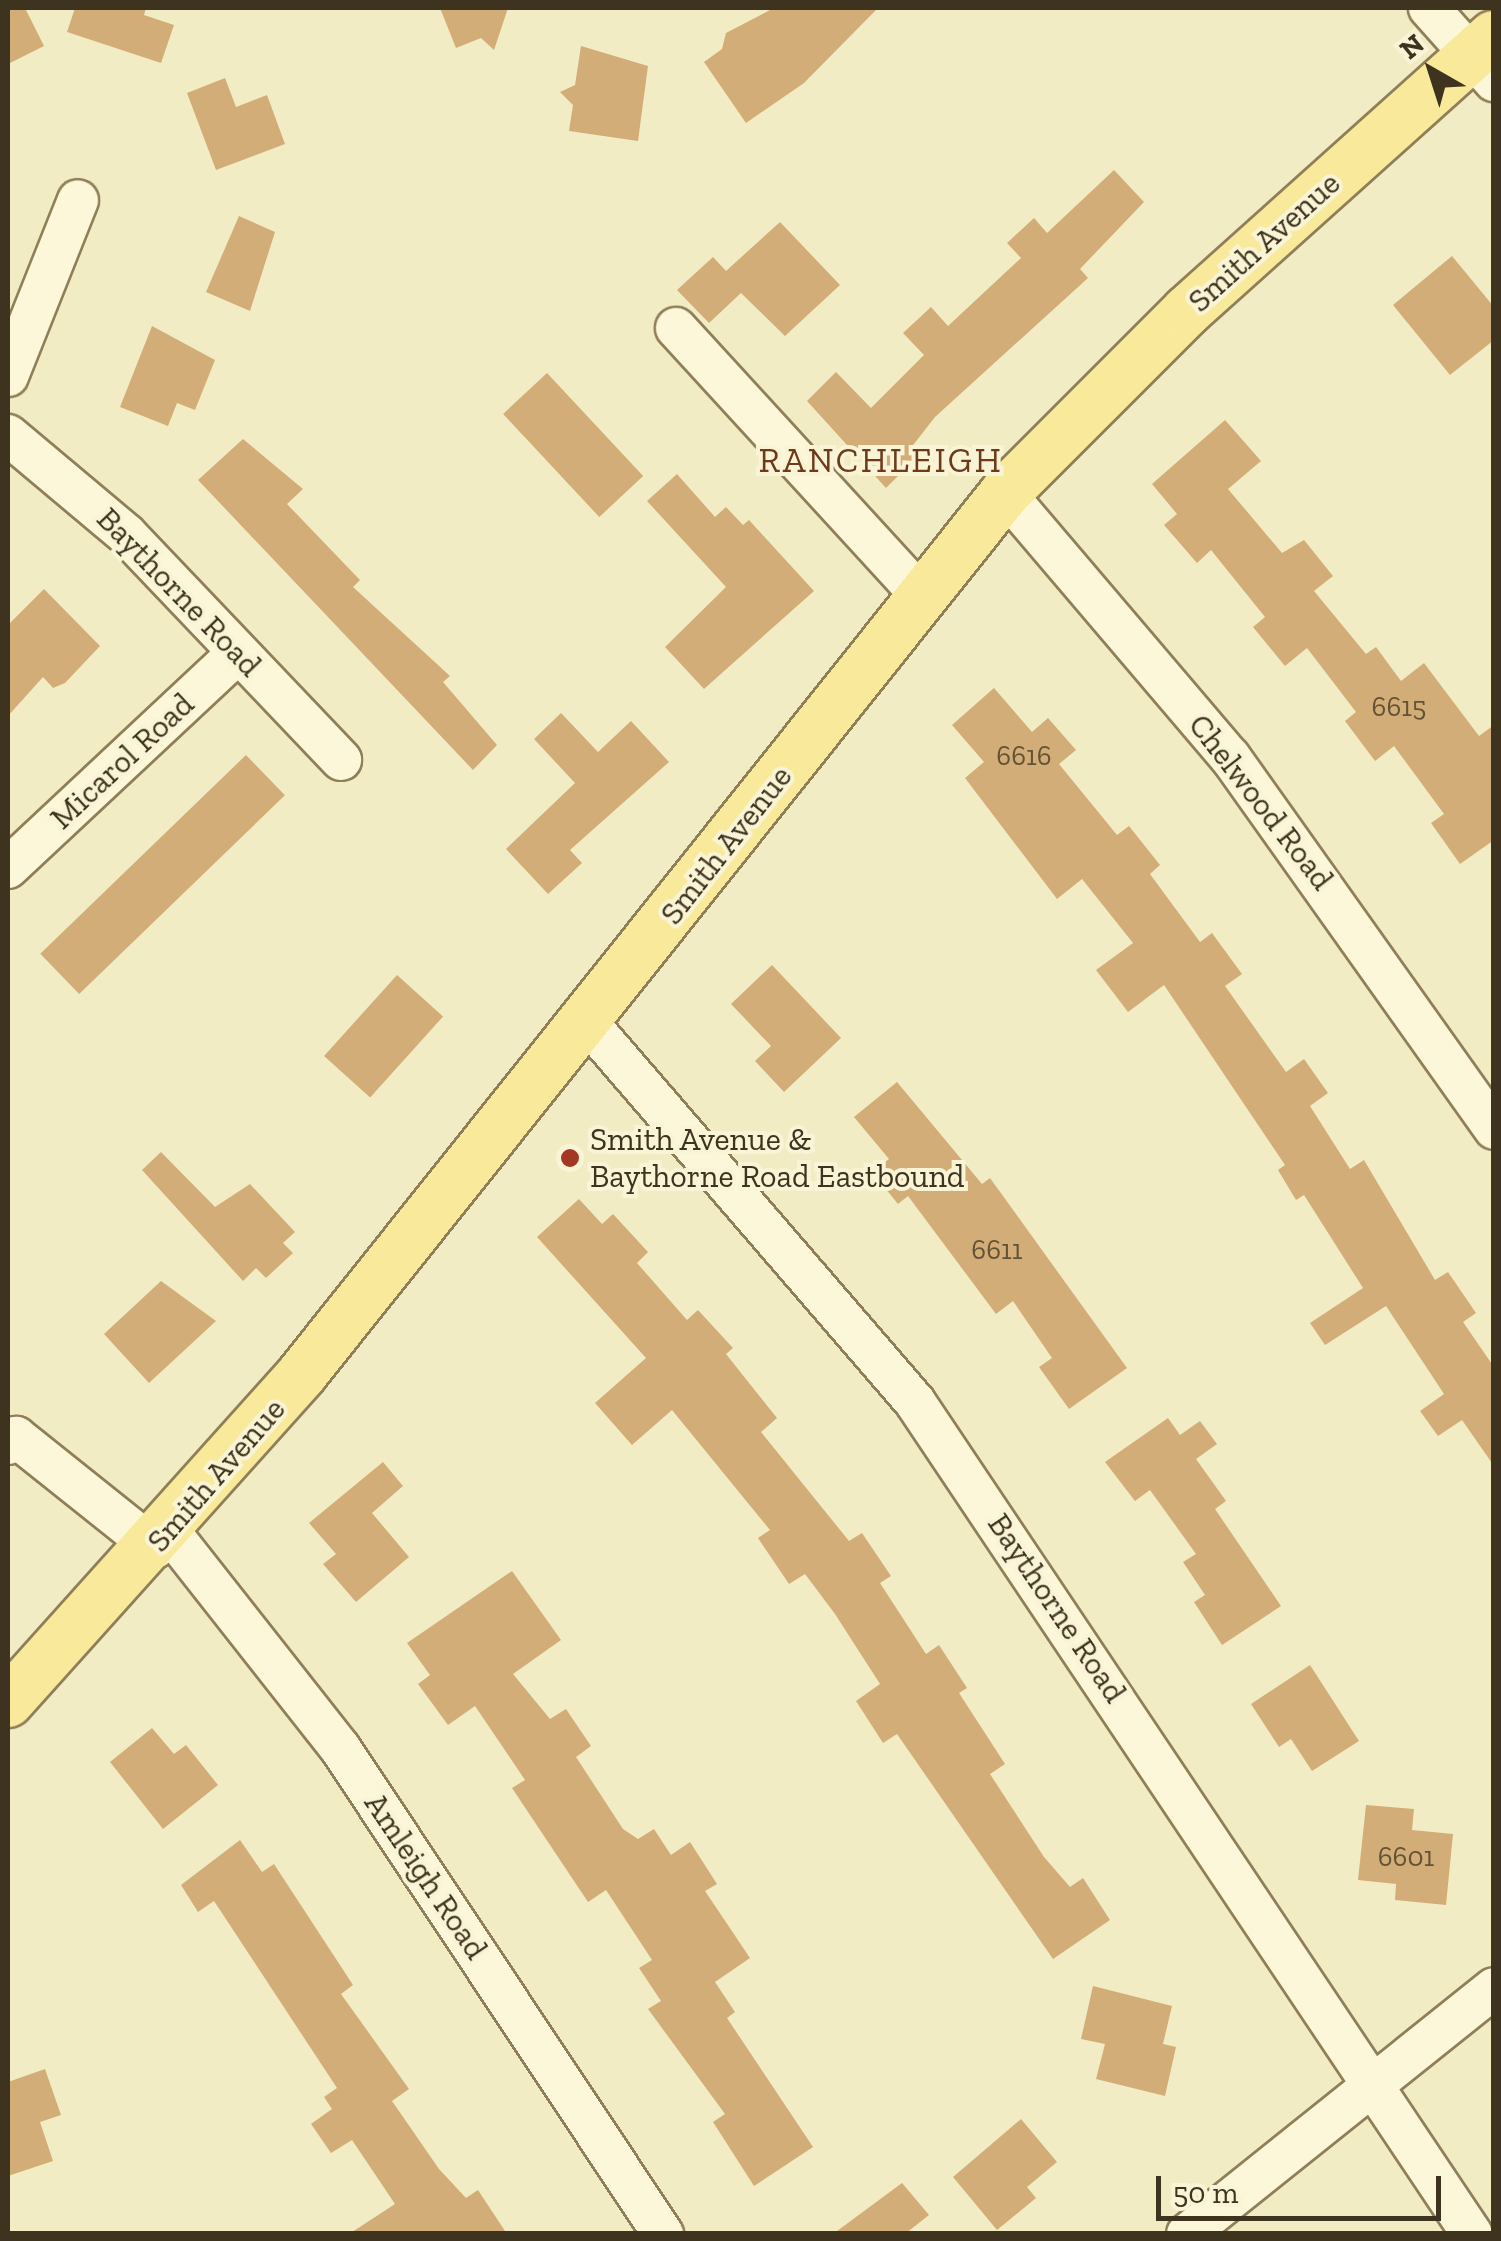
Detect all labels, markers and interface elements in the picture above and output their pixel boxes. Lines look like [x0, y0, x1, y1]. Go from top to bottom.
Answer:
north arrow [1381, 20, 1481, 120]
text: N [1393, 27, 1430, 66]
street label: Smith Avenue [1180, 163, 1348, 321]
district label: RANCHLEIGH [759, 439, 1003, 481]
street label: Baythorne Road [89, 500, 269, 684]
street label: Micarol Road [42, 685, 202, 837]
house number: 6615 [1372, 690, 1426, 724]
street label: Chelwood Road [1180, 706, 1342, 898]
house number: 6616 [996, 739, 1052, 773]
street label: Smith Avenue [652, 758, 800, 932]
place label: Smith Avenue & Baythorne Road Eastbound [590, 1121, 964, 1196]
marker: Smith Avenue & Baythorne Road Eastbound [559, 1147, 581, 1169]
house number: 6611 [971, 1233, 1023, 1267]
street label: Smith Avenue [139, 1390, 293, 1560]
street label: Baythorne Road [980, 1506, 1134, 1710]
street label: Amleigh Road [356, 1786, 496, 1966]
house number: 6601 [1378, 1840, 1434, 1874]
scale bar [1161, 2156, 1446, 2218]
text: 50 m [1173, 2175, 1238, 2211]

